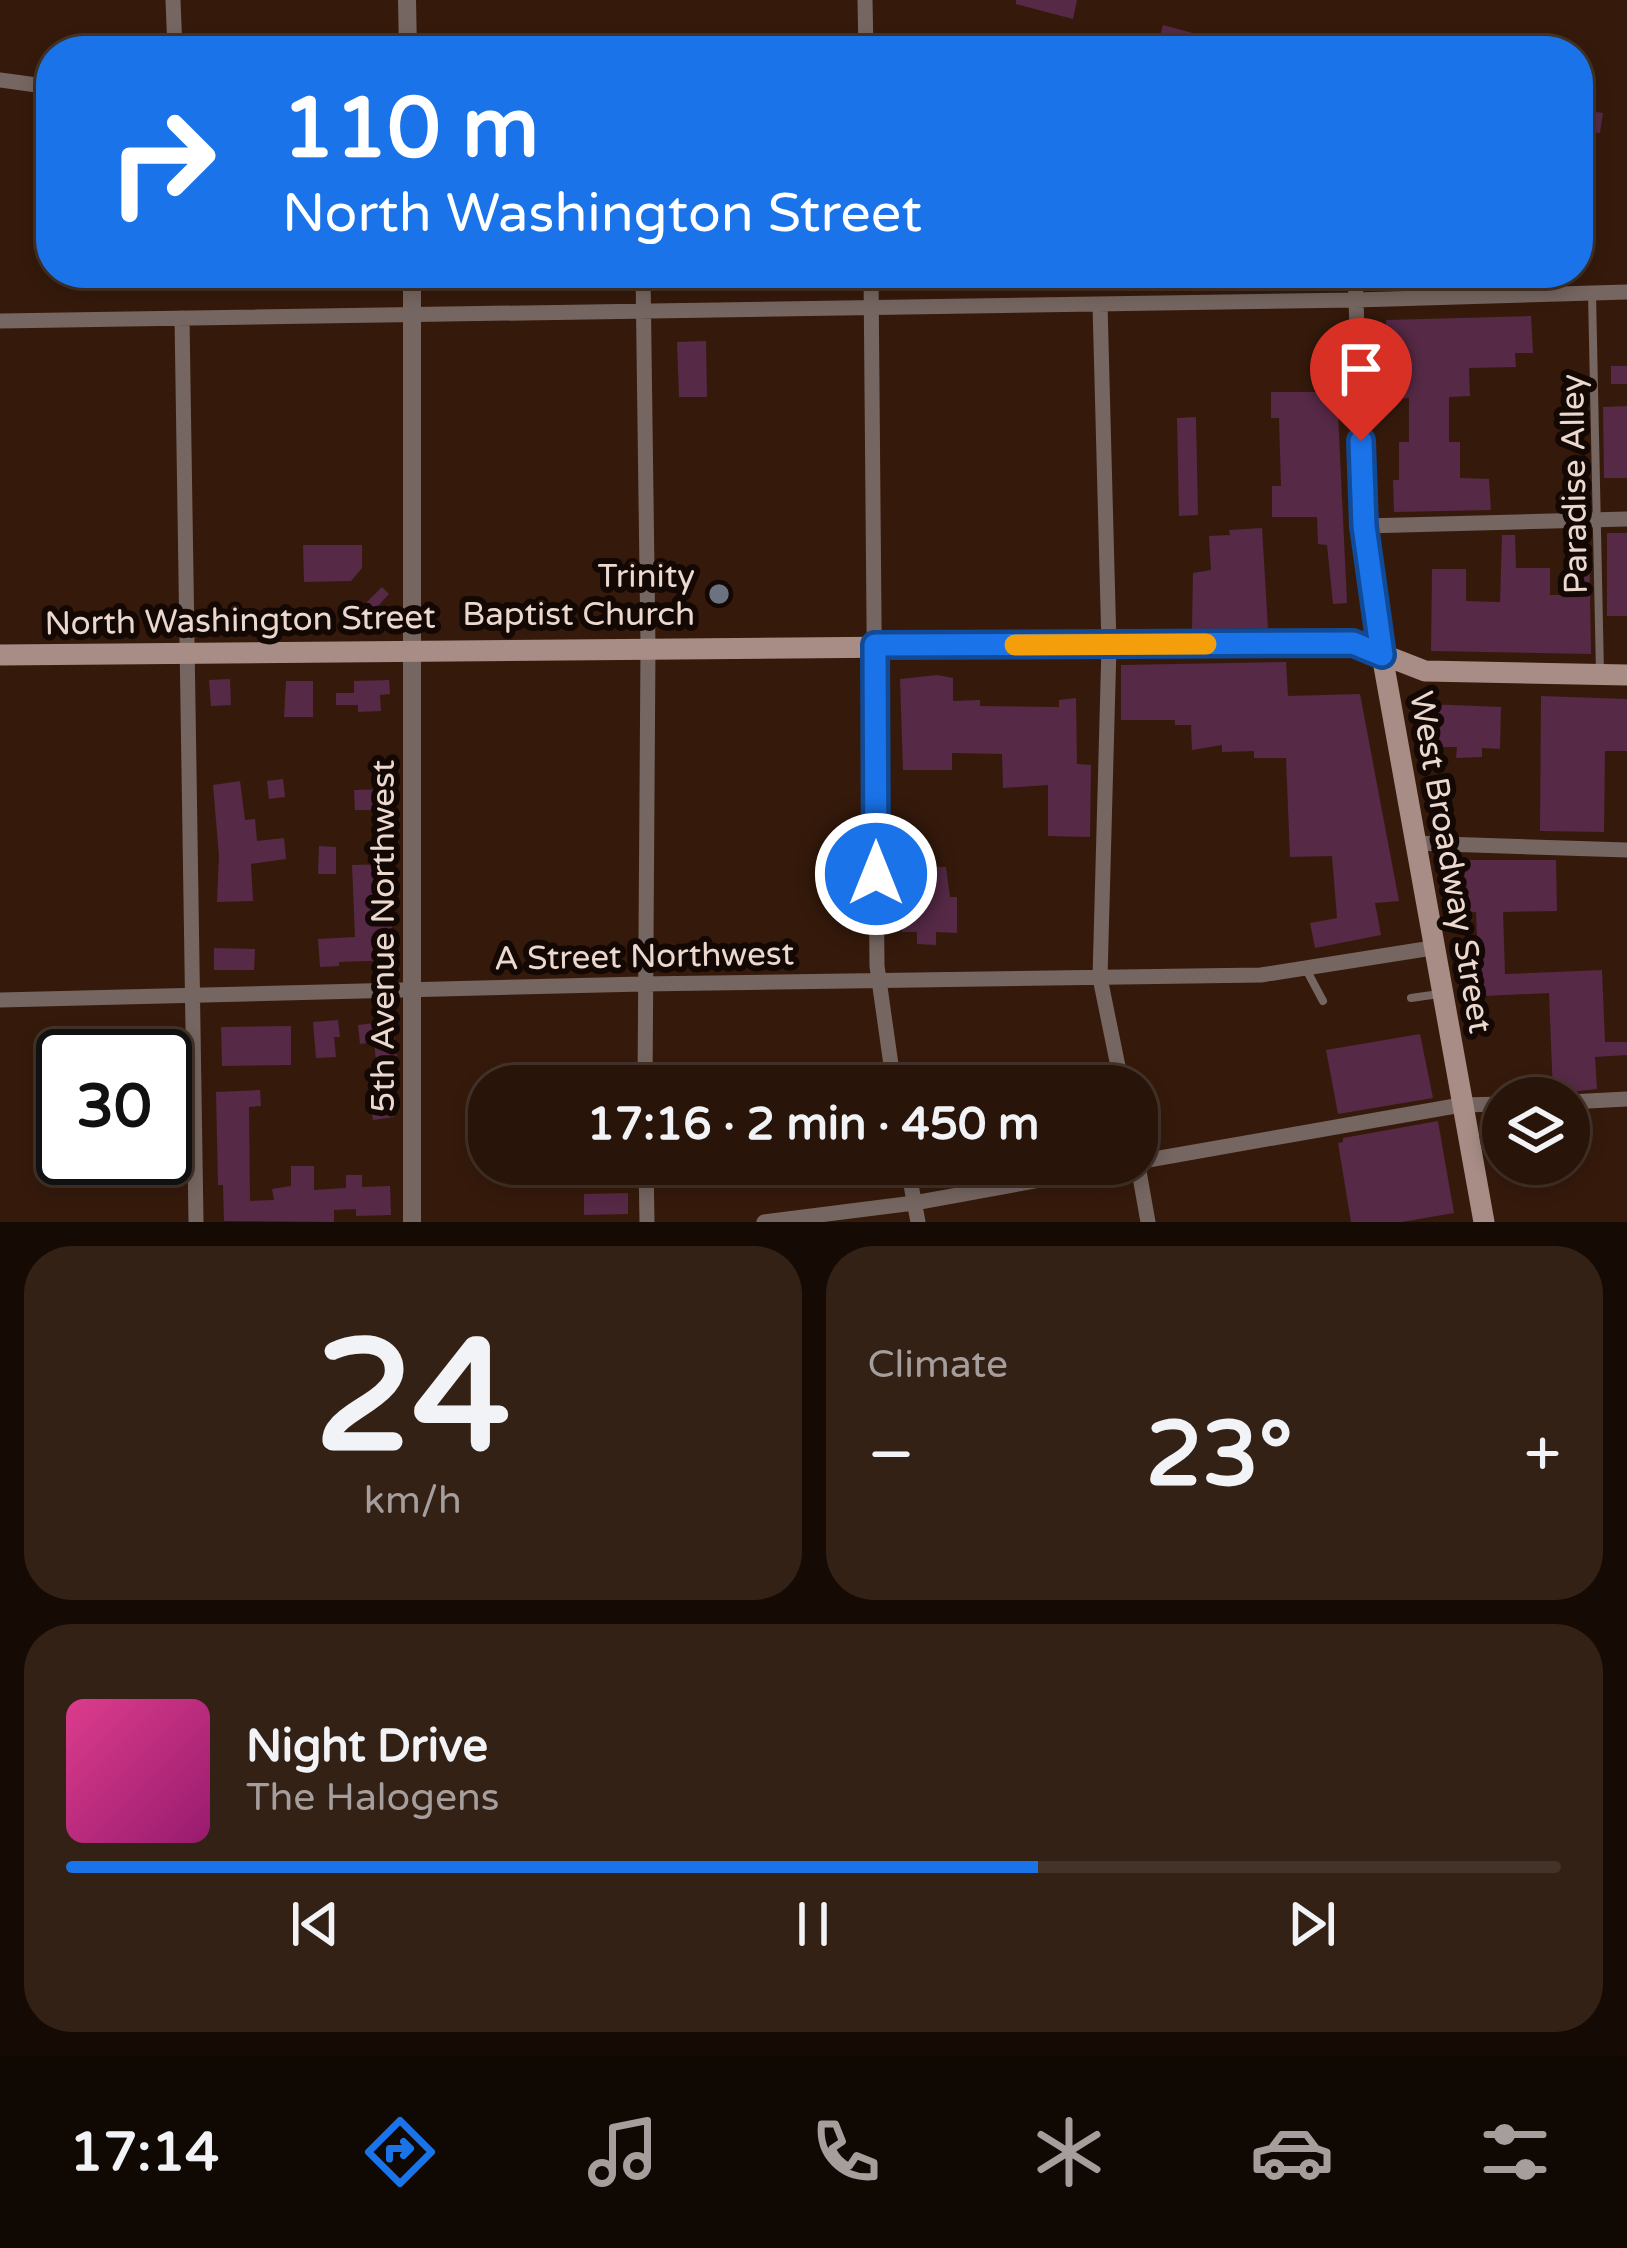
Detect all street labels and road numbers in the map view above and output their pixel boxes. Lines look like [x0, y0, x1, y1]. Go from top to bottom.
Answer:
street label: Paradise Alley [1553, 374, 1596, 594]
street label: North Washington Street [44, 598, 436, 643]
street label: West Broadway Street [1401, 688, 1500, 1036]
street label: 5th Avenue Northwest [364, 760, 403, 1112]
street label: A Street Northwest [494, 934, 794, 979]

